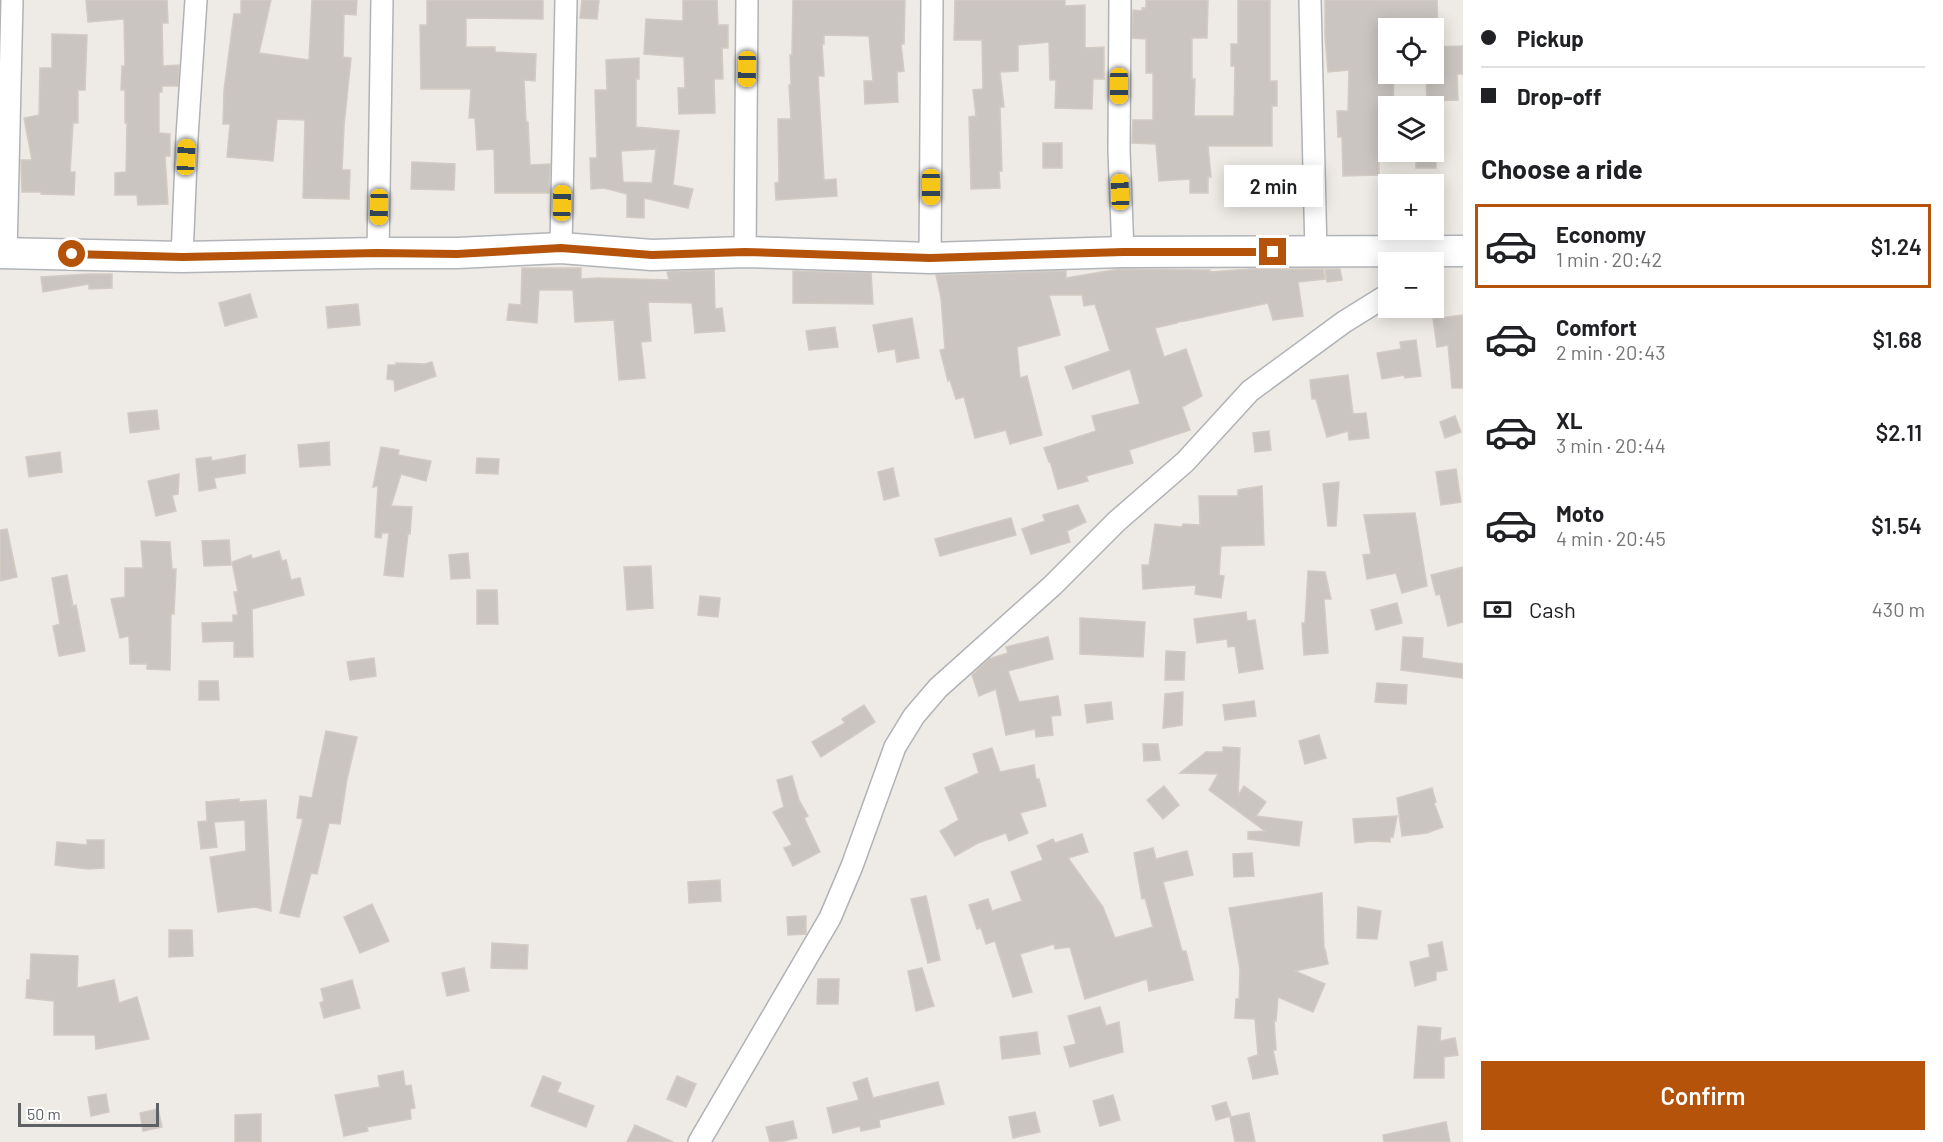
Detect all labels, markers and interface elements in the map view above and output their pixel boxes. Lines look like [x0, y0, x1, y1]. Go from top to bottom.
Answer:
map controls [1378, 18, 1444, 318]
button: locate [1378, 18, 1444, 84]
text: Pickup [1517, 25, 1584, 51]
car [738, 51, 756, 87]
car [1110, 68, 1128, 104]
text: Drop-off [1517, 83, 1601, 109]
button: layers [1378, 96, 1444, 162]
car [176, 139, 196, 175]
text: Choose a ride [1481, 152, 1643, 184]
callout: 2 min [1224, 165, 1322, 207]
car [922, 169, 940, 205]
car [1110, 174, 1130, 210]
text: 2 min [1250, 174, 1297, 198]
button: + [1378, 174, 1444, 240]
car [553, 185, 571, 221]
car [370, 189, 388, 225]
icon: car [1484, 219, 1538, 273]
text: Economy [1556, 221, 1646, 247]
text: $1.24 [1871, 233, 1922, 259]
route end [1259, 238, 1286, 265]
route start [58, 240, 85, 267]
text: 1 min · 20:42 [1556, 247, 1662, 271]
button: − [1378, 252, 1444, 318]
icon: car [1484, 312, 1538, 366]
text: Comfort [1556, 314, 1637, 340]
text: $1.68 [1872, 326, 1922, 352]
text: 2 min · 20:43 [1556, 340, 1665, 364]
icon: car [1484, 405, 1538, 459]
text: XL [1556, 407, 1582, 433]
text: $2.11 [1876, 419, 1922, 445]
text: 3 min · 20:44 [1556, 433, 1666, 457]
icon: car [1484, 498, 1538, 552]
text: Moto [1556, 500, 1604, 526]
text: $1.54 [1871, 512, 1922, 538]
text: 4 min · 20:45 [1556, 526, 1666, 550]
icon: cash [1481, 593, 1514, 626]
text: Cash [1529, 596, 1576, 622]
text: 430 m [1872, 597, 1925, 621]
button: Confirm [1481, 1061, 1925, 1130]
scale bar [18, 1100, 159, 1128]
text: 50 m [27, 1104, 61, 1123]

